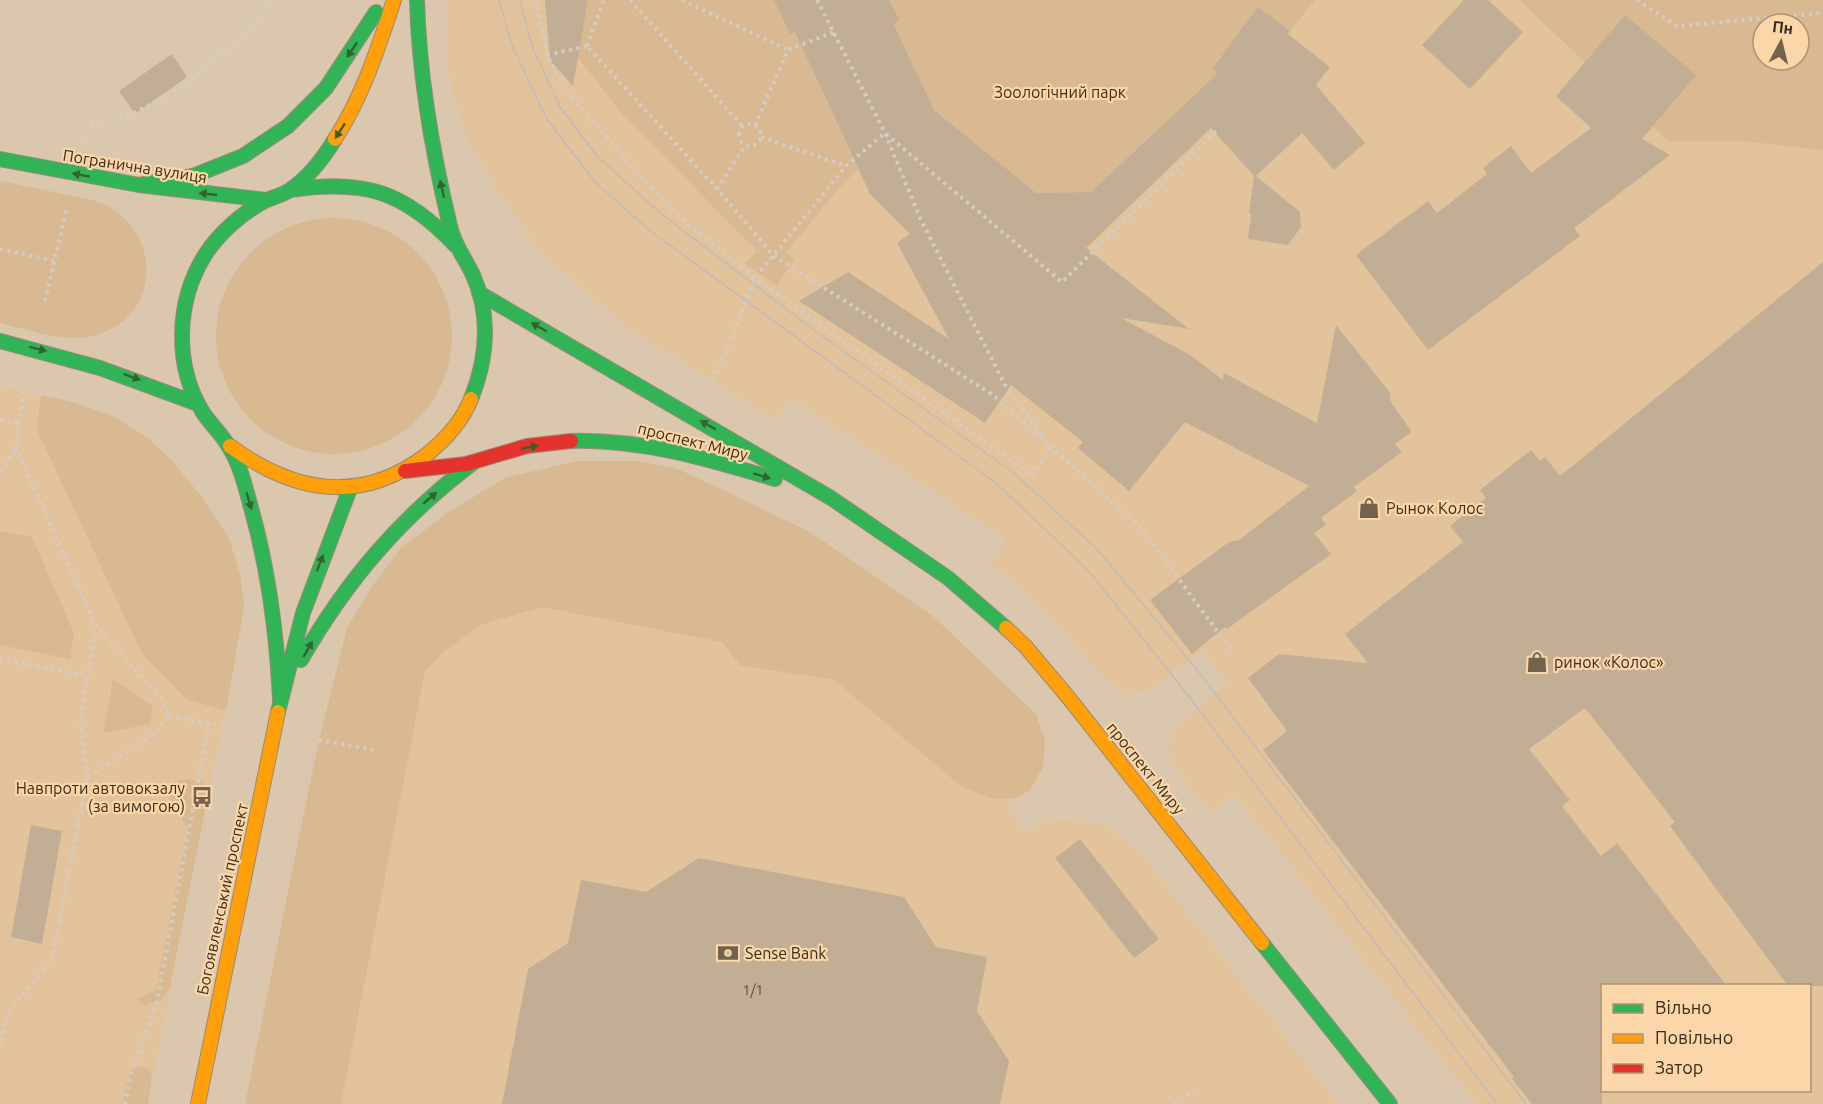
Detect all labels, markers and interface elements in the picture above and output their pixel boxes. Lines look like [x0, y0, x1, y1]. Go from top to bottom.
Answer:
north arrow [1751, 12, 1811, 72]
text: Пн [1771, 17, 1794, 37]
one-way arrow [346, 41, 358, 57]
park label: Зоологічний парк [994, 83, 1126, 101]
one-way arrow [334, 123, 346, 139]
street label: Погранична вулиця [62, 146, 208, 186]
one-way arrow [72, 170, 91, 179]
one-way arrow [437, 179, 446, 198]
one-way arrow [198, 189, 217, 199]
one-way arrow [531, 322, 547, 333]
one-way arrow [29, 345, 47, 355]
one-way arrow [123, 373, 141, 383]
street label: проспект Миру [636, 419, 750, 463]
one-way arrow [700, 420, 716, 431]
one-way arrow [521, 442, 540, 451]
one-way arrow [753, 472, 771, 481]
one-way arrow [422, 491, 438, 504]
one-way arrow [245, 492, 254, 510]
shop icon: Рынок Колос [1357, 496, 1381, 520]
place label: Рынок Колос [1386, 499, 1484, 517]
one-way arrow [315, 554, 325, 572]
one-way arrow [303, 640, 313, 657]
shop icon: ринок «Колос» [1525, 650, 1549, 674]
place label: ринок «Колос» [1554, 653, 1664, 671]
street label: проспект Миру [1103, 718, 1189, 818]
place label: Навпроти автовокзалу (за вимогою) [16, 779, 185, 816]
bus stop icon: Навпроти автовокзалу (за вимогою) [190, 785, 214, 809]
street label: Богоявленський проспект [193, 802, 251, 996]
bank icon: Sense Bank [716, 941, 740, 965]
place label: Sense Bank [745, 944, 826, 962]
house number: 1/1 [743, 982, 763, 998]
legend [1601, 984, 1811, 1092]
text: Вільно [1655, 997, 1712, 1017]
text: Повільно [1655, 1027, 1733, 1047]
text: Затор [1655, 1057, 1703, 1077]

